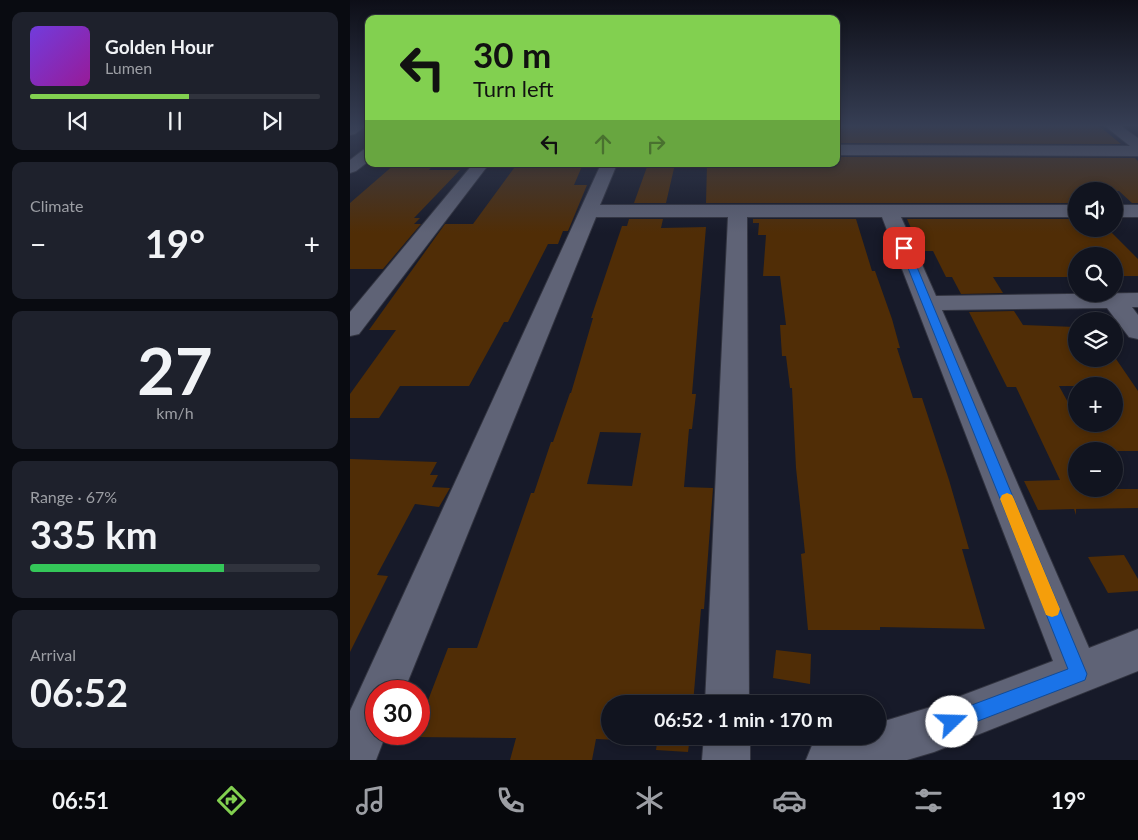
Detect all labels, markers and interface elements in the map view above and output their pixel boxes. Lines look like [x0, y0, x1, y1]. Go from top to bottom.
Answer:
text: 30 m [473, 33, 551, 75]
text: Golden Hour [105, 35, 214, 58]
icon: left [390, 35, 455, 100]
text: Lumen [105, 58, 152, 77]
text: Turn left [473, 75, 554, 102]
icon: previous [64, 107, 92, 135]
icon: pause [161, 107, 189, 135]
icon: next [258, 107, 286, 135]
icon: left [536, 130, 564, 158]
icon: ahead [589, 130, 617, 158]
icon: right [642, 130, 670, 158]
map controls [1068, 182, 1123, 497]
button: sound [1068, 182, 1123, 237]
text: Climate [30, 196, 83, 215]
text: 19° [145, 220, 205, 266]
text: − [30, 227, 46, 261]
text: + [304, 227, 320, 261]
pin [883, 227, 925, 269]
icon: arrive [890, 234, 918, 262]
button: search [1068, 247, 1123, 302]
button: layers [1068, 312, 1123, 367]
text: 27 [137, 331, 213, 409]
button: + [1068, 377, 1123, 432]
text: km/h [156, 403, 194, 422]
button: − [1068, 442, 1123, 497]
text: Range · 67% [30, 487, 117, 506]
text: 335 km [30, 511, 158, 557]
text: Arrival [30, 645, 76, 664]
text: 06:52 [30, 669, 128, 715]
speed limit sign: 30 [365, 680, 430, 745]
position arrow [925, 695, 977, 747]
text: 06:52 · 1 min · 170 m [654, 708, 833, 731]
icon: directions [214, 783, 249, 818]
icon: music [353, 783, 388, 818]
icon: phone [493, 783, 528, 818]
icon: climate [632, 783, 667, 818]
icon: car [772, 783, 807, 818]
icon: filters [911, 783, 946, 818]
text: 06:51 [52, 787, 109, 814]
text: 19° [1051, 787, 1086, 814]

